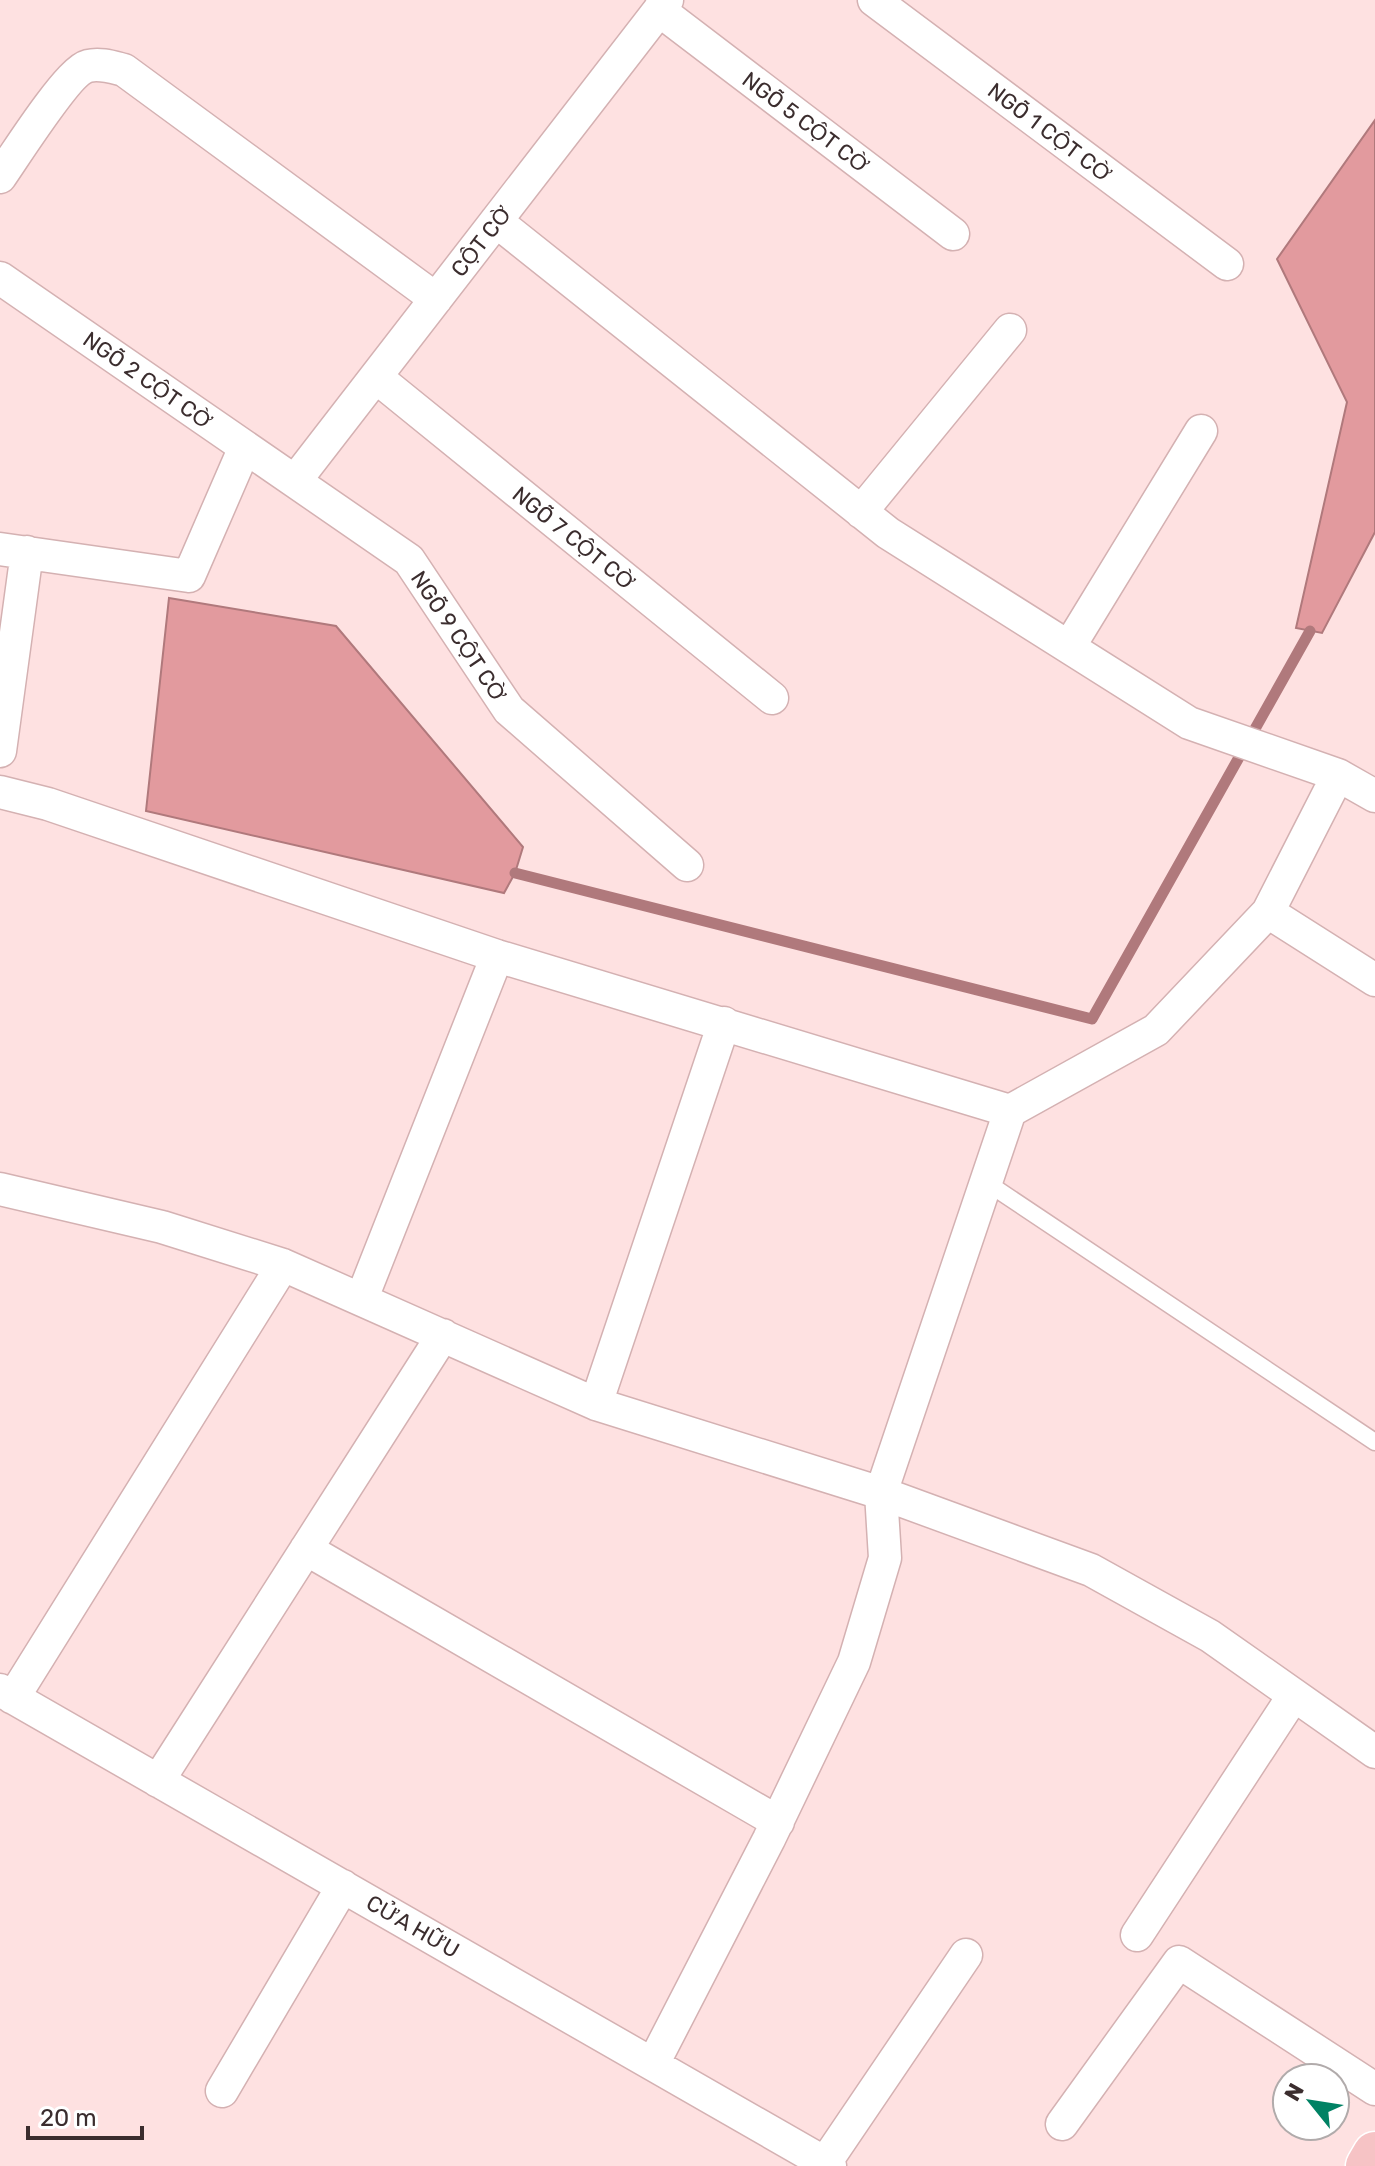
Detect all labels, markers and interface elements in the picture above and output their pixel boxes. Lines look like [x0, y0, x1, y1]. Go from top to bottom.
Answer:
street label: NGÕ 5 CỘT CỜ [737, 66, 875, 179]
street label: NGÕ 1 CỘT CỜ [982, 77, 1117, 188]
street label: CỘT CỜ [445, 200, 518, 282]
street label: NGÕ 2 CỘT CỜ [78, 326, 218, 435]
street label: NGÕ 7 CỘT CỜ [507, 481, 641, 596]
street label: NGÕ 9 CỘT CỜ [405, 566, 512, 707]
street label: CỬA HỮU [361, 1889, 464, 1964]
north arrow [1271, 2062, 1351, 2142]
text: N [1278, 2079, 1310, 2106]
scale bar [28, 2090, 142, 2140]
text: 20 m [40, 2104, 97, 2132]

